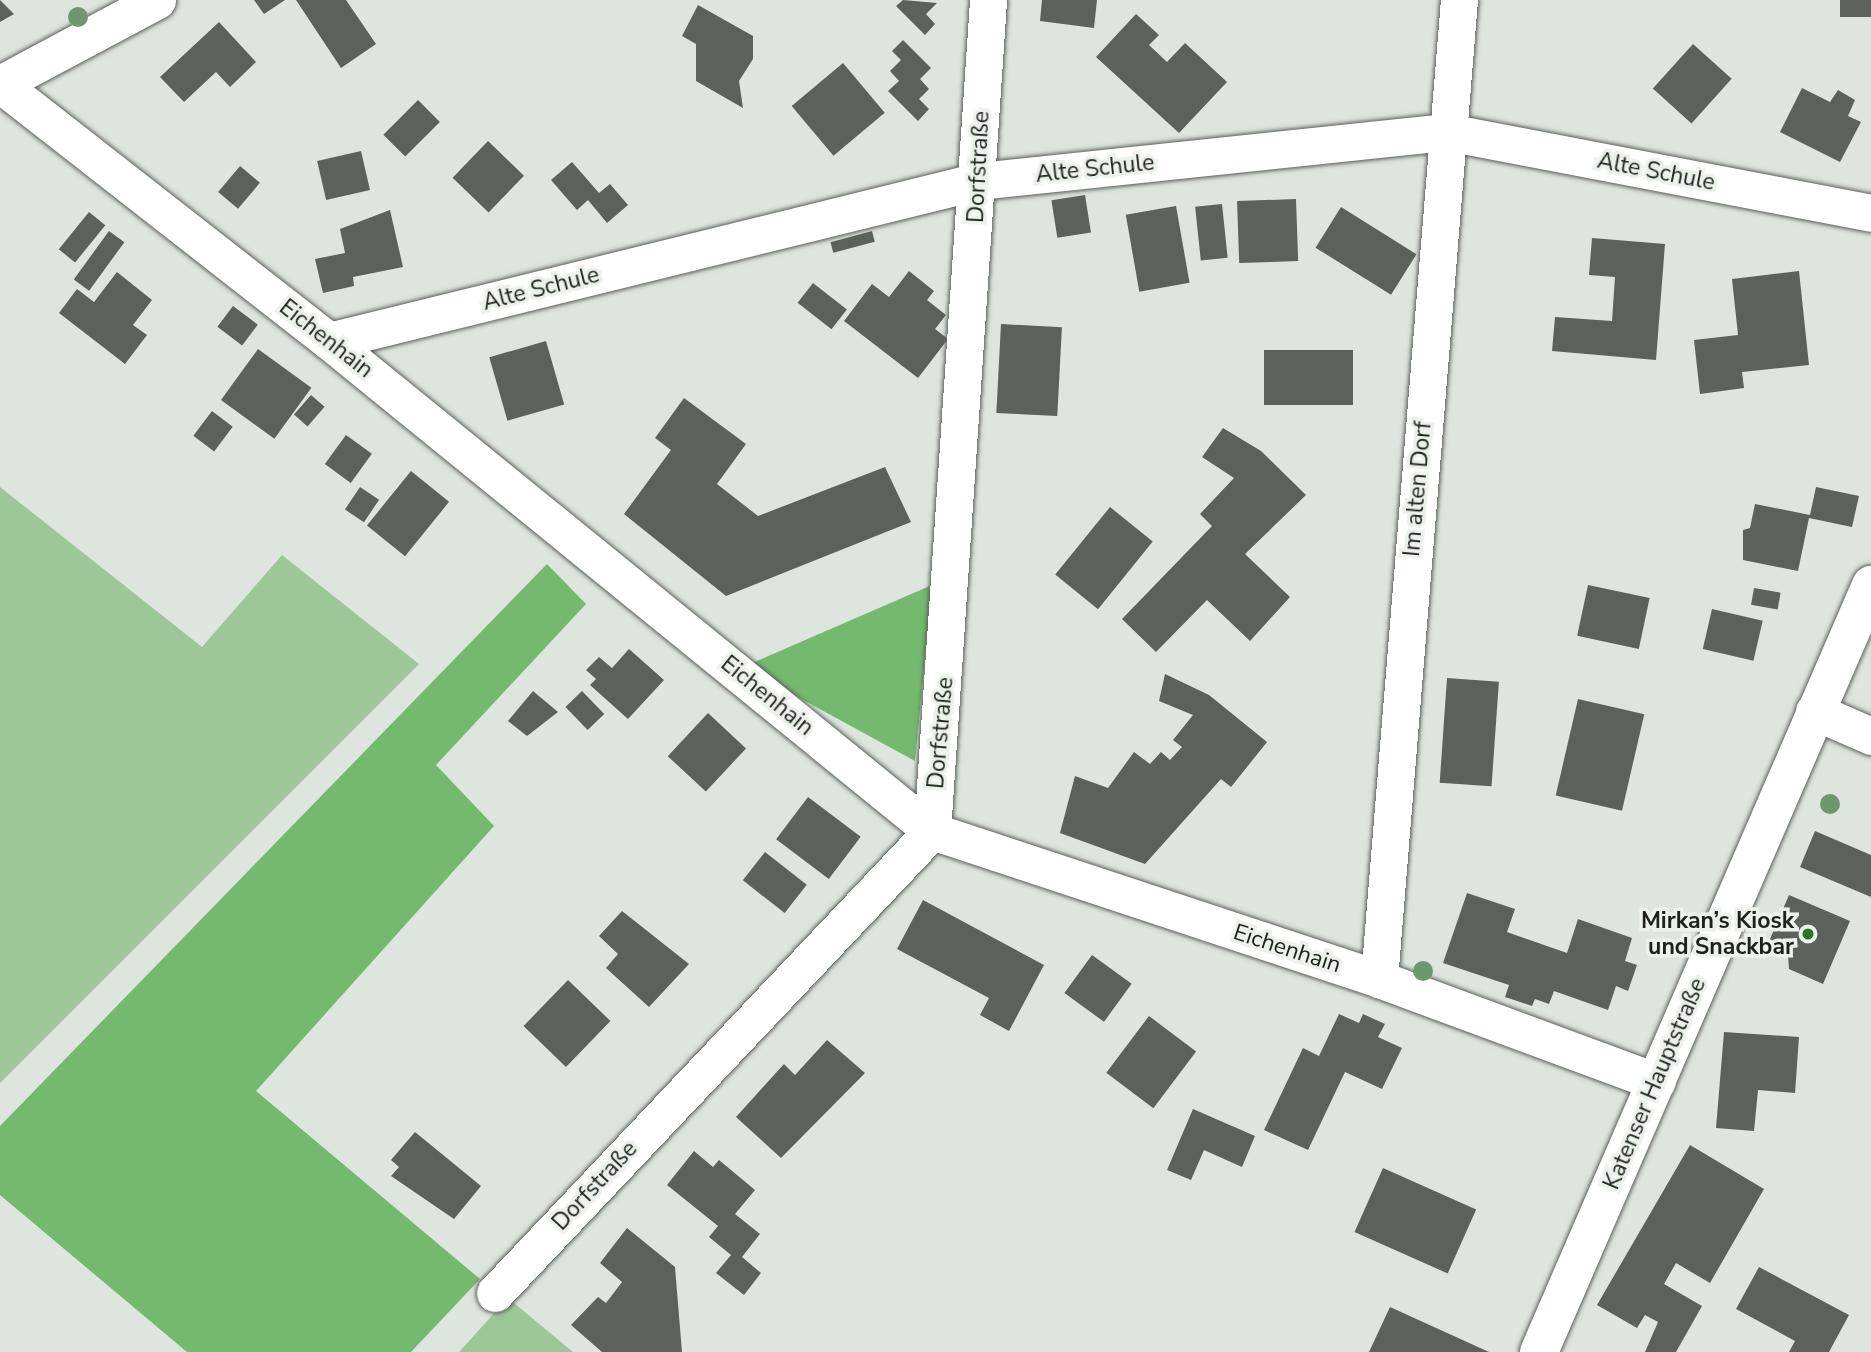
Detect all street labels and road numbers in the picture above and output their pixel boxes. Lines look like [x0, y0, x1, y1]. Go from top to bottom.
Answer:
street label: Dorfstraße [962, 110, 996, 224]
street label: Alte Schule [1595, 147, 1717, 197]
street label: Alte Schule [1034, 149, 1156, 189]
street label: Alte Schule [480, 261, 602, 317]
street label: Eichenhain [274, 294, 378, 384]
street label: Im alten Dorf [1398, 420, 1438, 558]
street label: Eichenhain [715, 650, 819, 742]
street label: Dorfstraße [922, 676, 960, 790]
street label: Eichenhain [1230, 919, 1344, 979]
street label: Katenser Hauptstraße [1598, 974, 1712, 1194]
street label: Dorfstraße [547, 1136, 643, 1236]

